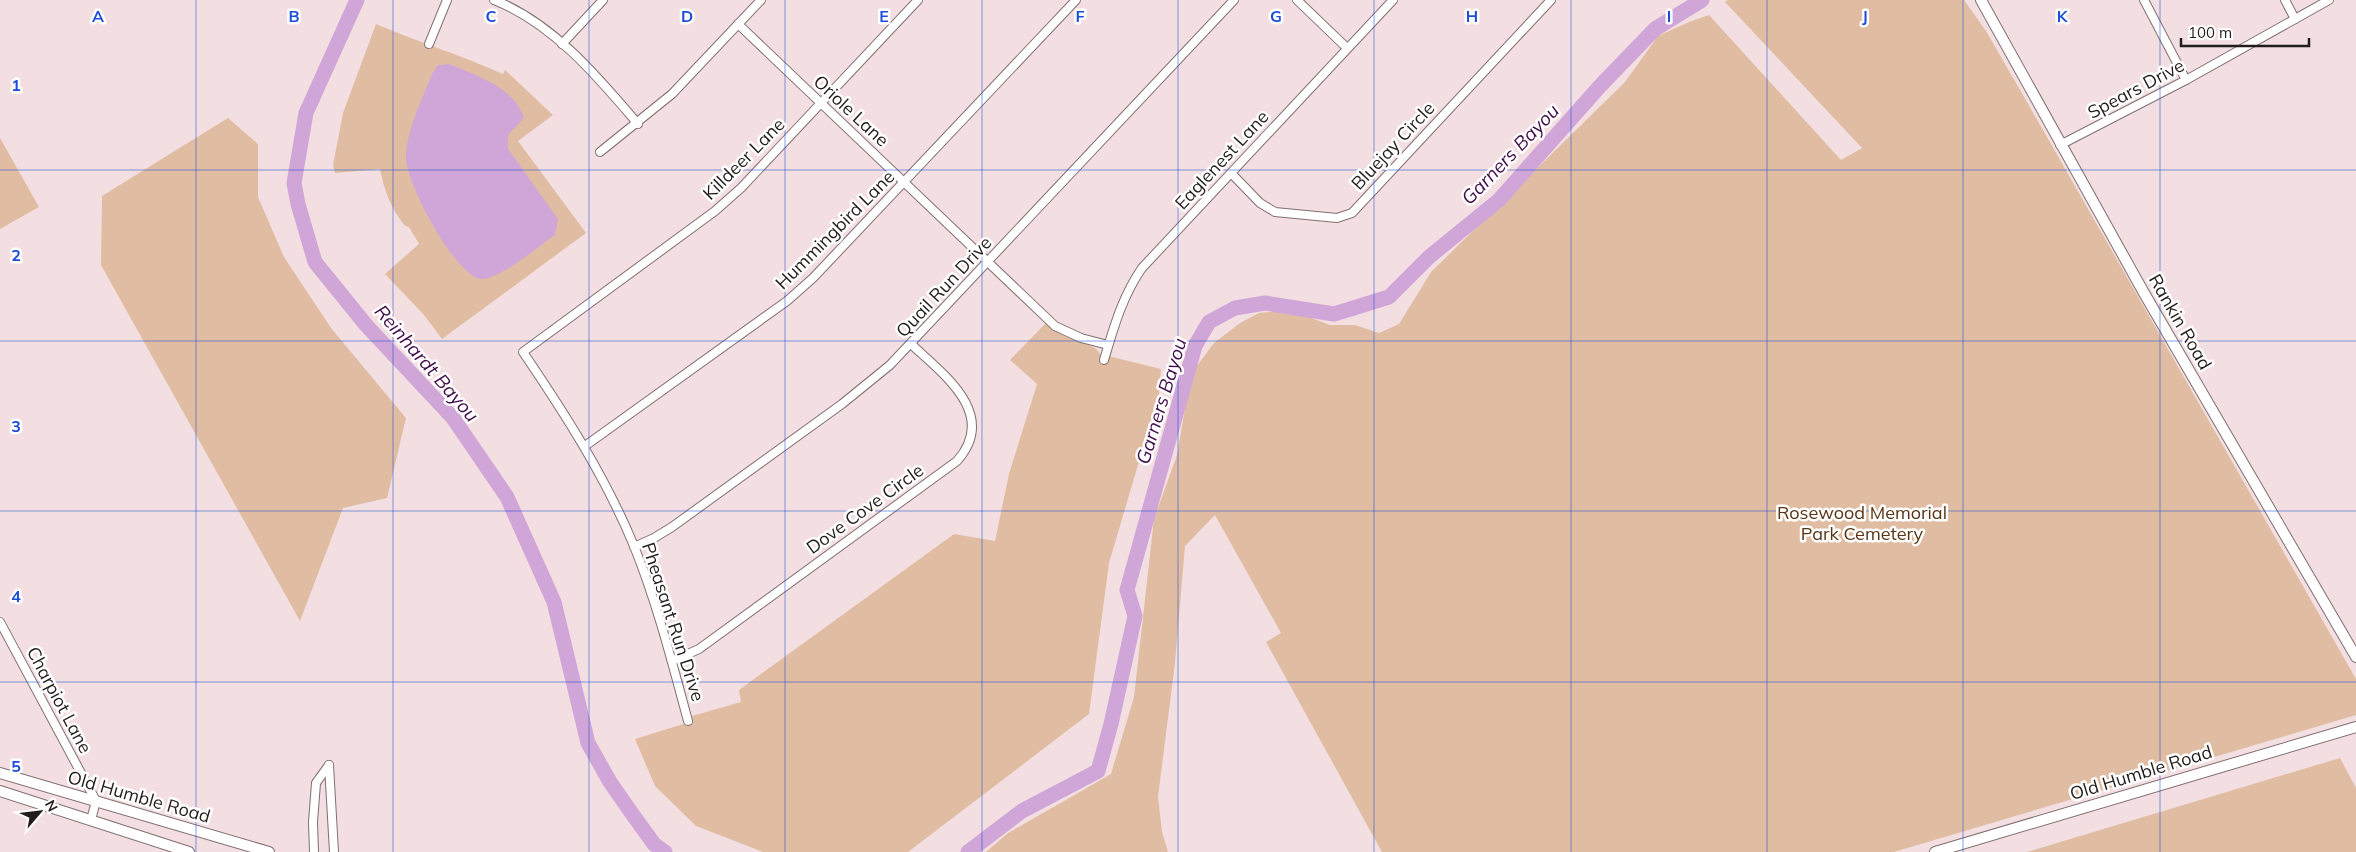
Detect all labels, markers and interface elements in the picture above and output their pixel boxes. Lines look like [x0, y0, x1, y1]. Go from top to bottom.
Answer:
text: A [92, 6, 104, 26]
text: B [288, 6, 300, 26]
text: C [486, 6, 497, 26]
text: D [681, 6, 693, 26]
text: E [879, 6, 889, 26]
text: F [1075, 6, 1085, 26]
text: G [1270, 6, 1282, 26]
text: H [1466, 6, 1478, 26]
text: I [1667, 6, 1671, 26]
text: J [1862, 6, 1868, 26]
text: K [2057, 6, 2069, 26]
scale bar [2181, 15, 2308, 47]
text: 100 m [2188, 23, 2232, 42]
street label: Spears Drive [2083, 53, 2188, 124]
street label: Oriole Lane [809, 70, 894, 151]
text: 1 [11, 75, 21, 95]
street label: Bluejay Circle [1346, 97, 1439, 194]
water label: Garners Bayou [1456, 99, 1564, 209]
street label: Eaglenest Lane [1170, 105, 1273, 214]
street label: Killdeer Lane [698, 113, 790, 205]
street label: Hummingbird Lane [770, 165, 899, 294]
street label: Quail Run Drive [891, 231, 996, 342]
text: 2 [11, 245, 21, 265]
street label: Rankin Road [2144, 270, 2217, 374]
water label: Reinhardt Bayou [370, 300, 484, 426]
water label: Garners Bayou [1130, 335, 1192, 467]
text: 3 [11, 416, 21, 436]
street label: Dove Cove Circle [802, 458, 928, 559]
park label: Rosewood Memorial Park Cemetery [1777, 501, 1947, 545]
street label: Pheasant Run Drive [637, 539, 710, 704]
text: 4 [11, 586, 21, 606]
street label: Charpiot Lane [22, 643, 97, 757]
street label: Old Humble Road [2067, 740, 2215, 805]
text: 5 [11, 756, 21, 776]
street label: Old Humble Road [65, 765, 213, 828]
north arrow [15, 787, 65, 837]
text: N [41, 797, 62, 815]

